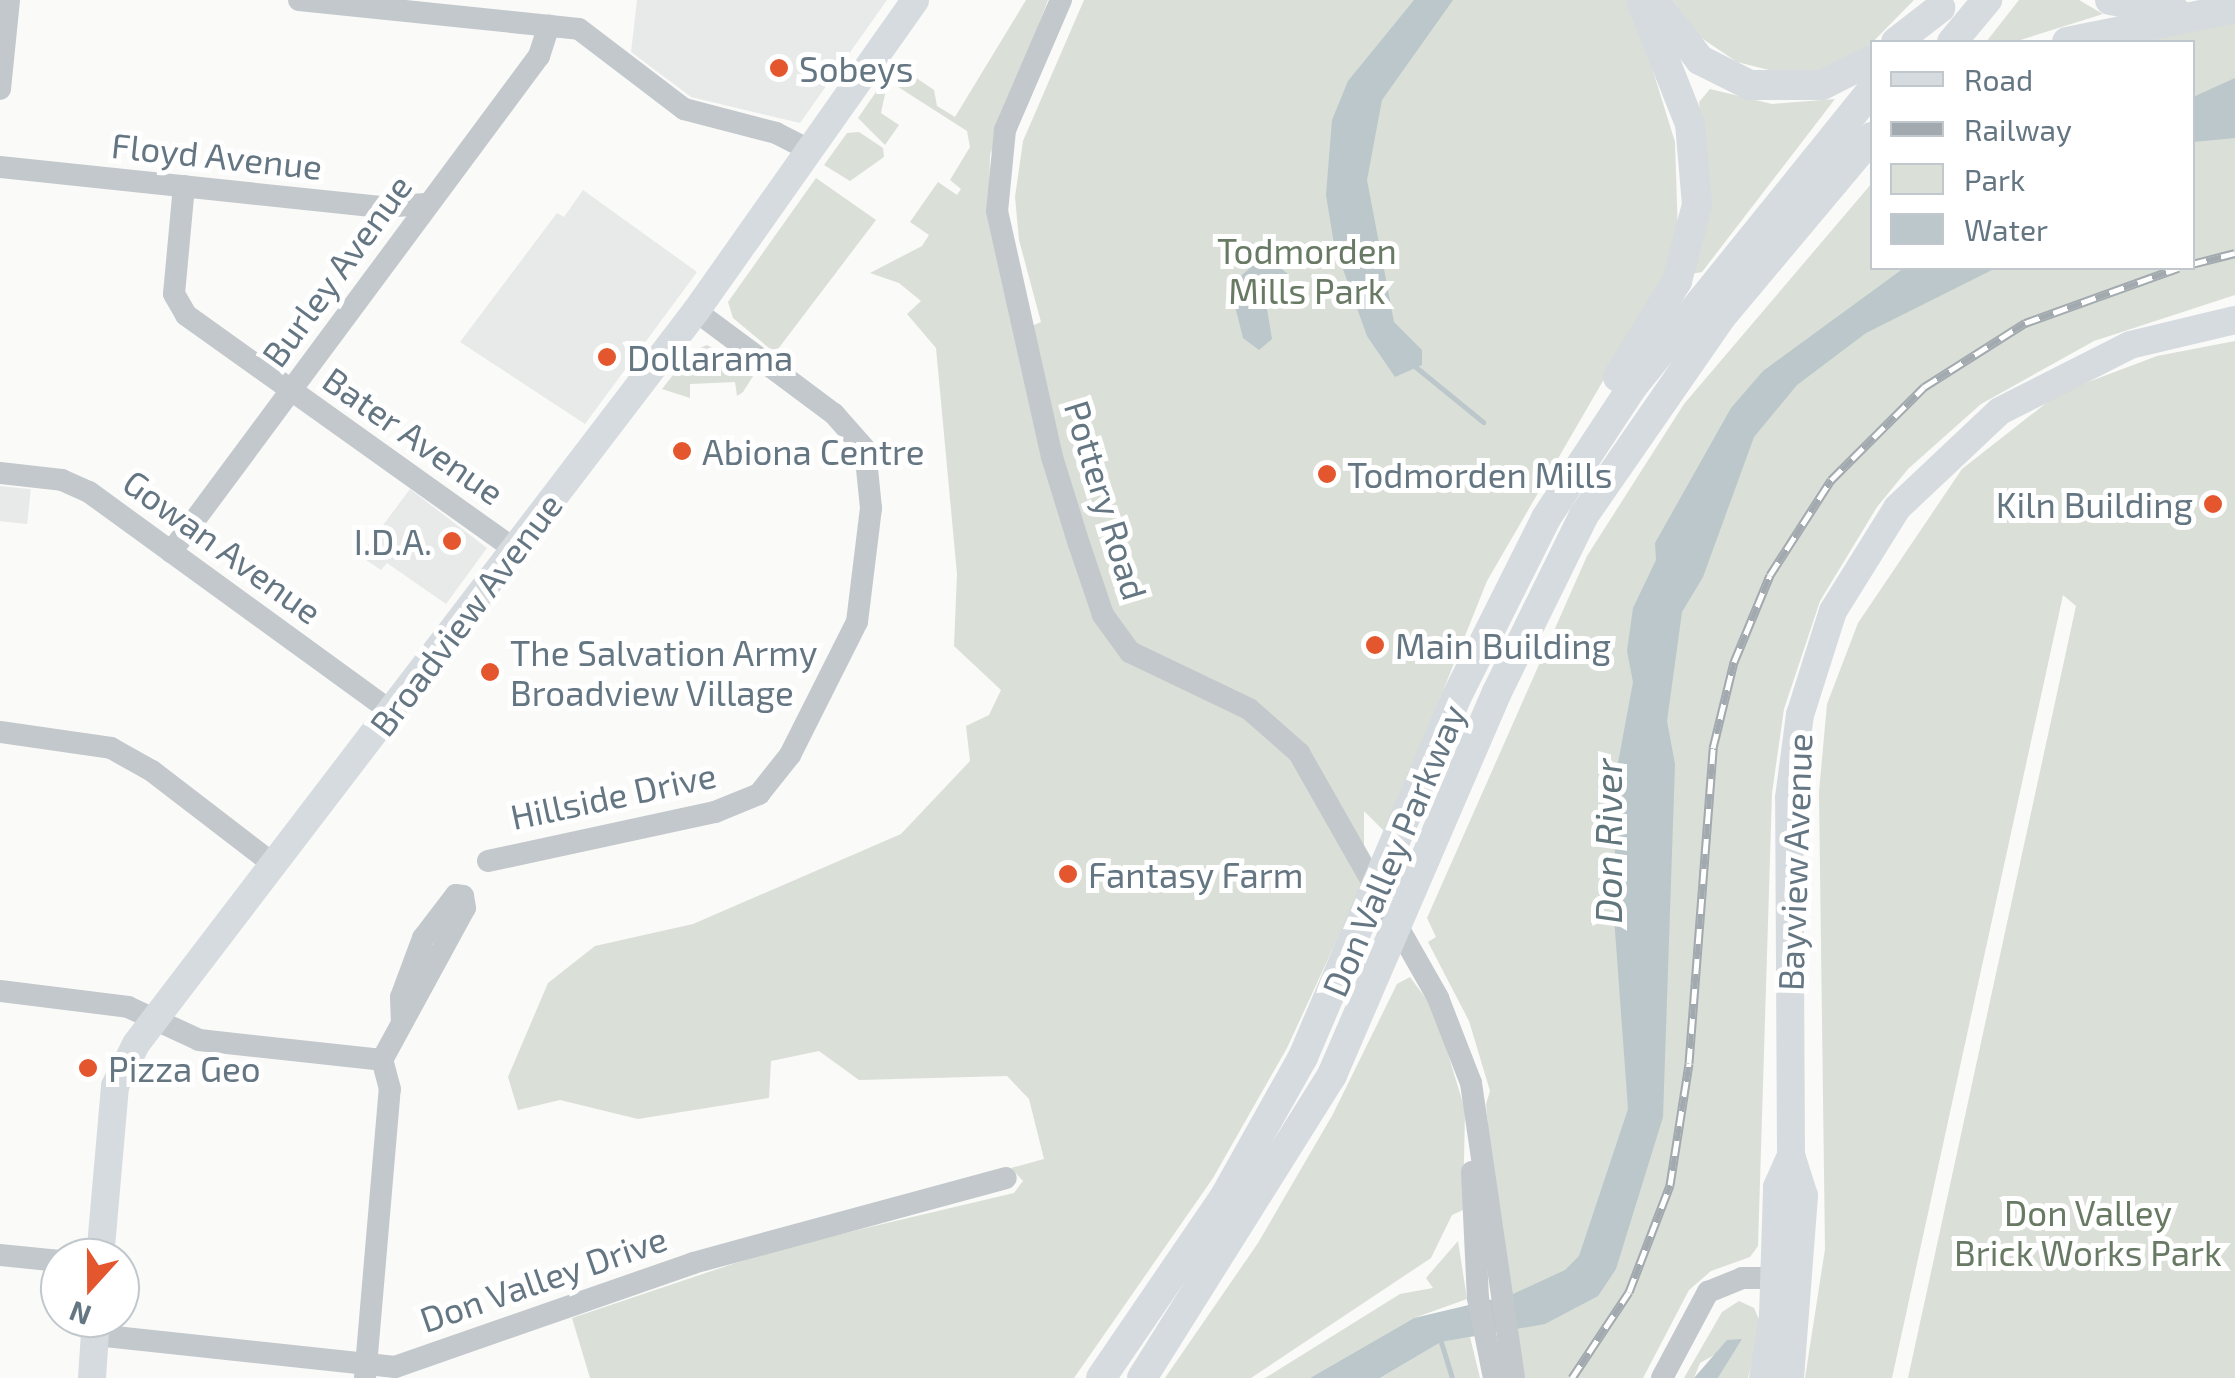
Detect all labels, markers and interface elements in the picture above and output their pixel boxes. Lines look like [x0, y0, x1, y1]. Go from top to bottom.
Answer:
legend [1870, 40, 2195, 270]
place label: Sobeys [799, 47, 913, 89]
marker: Sobeys [768, 57, 790, 79]
text: Road [1964, 61, 2033, 97]
text: Railway [1964, 111, 2072, 147]
street label: Floyd Avenue [109, 123, 325, 187]
text: Park [1964, 161, 2025, 197]
street label: Burley Avenue [252, 165, 420, 375]
text: Water [1964, 211, 2048, 247]
park label: Todmorden Mills Park [1217, 229, 1397, 311]
place label: Dollarama [627, 336, 793, 378]
marker: Dollarama [596, 346, 618, 368]
street label: Bater Avenue [315, 357, 513, 513]
street label: Pottery Road [1057, 395, 1157, 605]
place label: Abiona Centre [702, 430, 924, 472]
marker: Abiona Centre [671, 440, 693, 462]
place label: Todmorden Mills [1347, 453, 1613, 495]
street label: Gowan Avenue [116, 460, 330, 632]
marker: Todmorden Mills [1316, 463, 1338, 485]
place label: Kiln Building [1996, 483, 2193, 525]
street label: Broadview Avenue [360, 484, 570, 744]
marker: Kiln Building [2202, 493, 2224, 515]
place label: I.D.A. [354, 520, 432, 562]
marker: I.D.A. [441, 530, 463, 552]
place label: Main Building [1395, 624, 1611, 666]
place label: The Salvation Army Broadview Village [510, 631, 818, 713]
marker: Main Building [1364, 634, 1386, 656]
marker: The Salvation Army Broadview Village [479, 661, 501, 683]
street label: Don Valley Parkway [1312, 697, 1474, 1003]
street label: Bayview Avenue [1768, 732, 1820, 992]
street label: Hillside Drive [506, 753, 720, 837]
water label: Don River [1585, 758, 1631, 924]
place label: Fantasy Farm [1088, 853, 1304, 895]
marker: Fantasy Farm [1057, 863, 1079, 885]
place label: Pizza Geo [108, 1047, 261, 1089]
marker: Pizza Geo [77, 1057, 99, 1079]
park label: Don Valley Brick Works Park [1954, 1191, 2222, 1273]
street label: Don Valley Drive [413, 1216, 673, 1340]
north arrow [40, 1238, 140, 1338]
text: N [64, 1295, 95, 1334]

